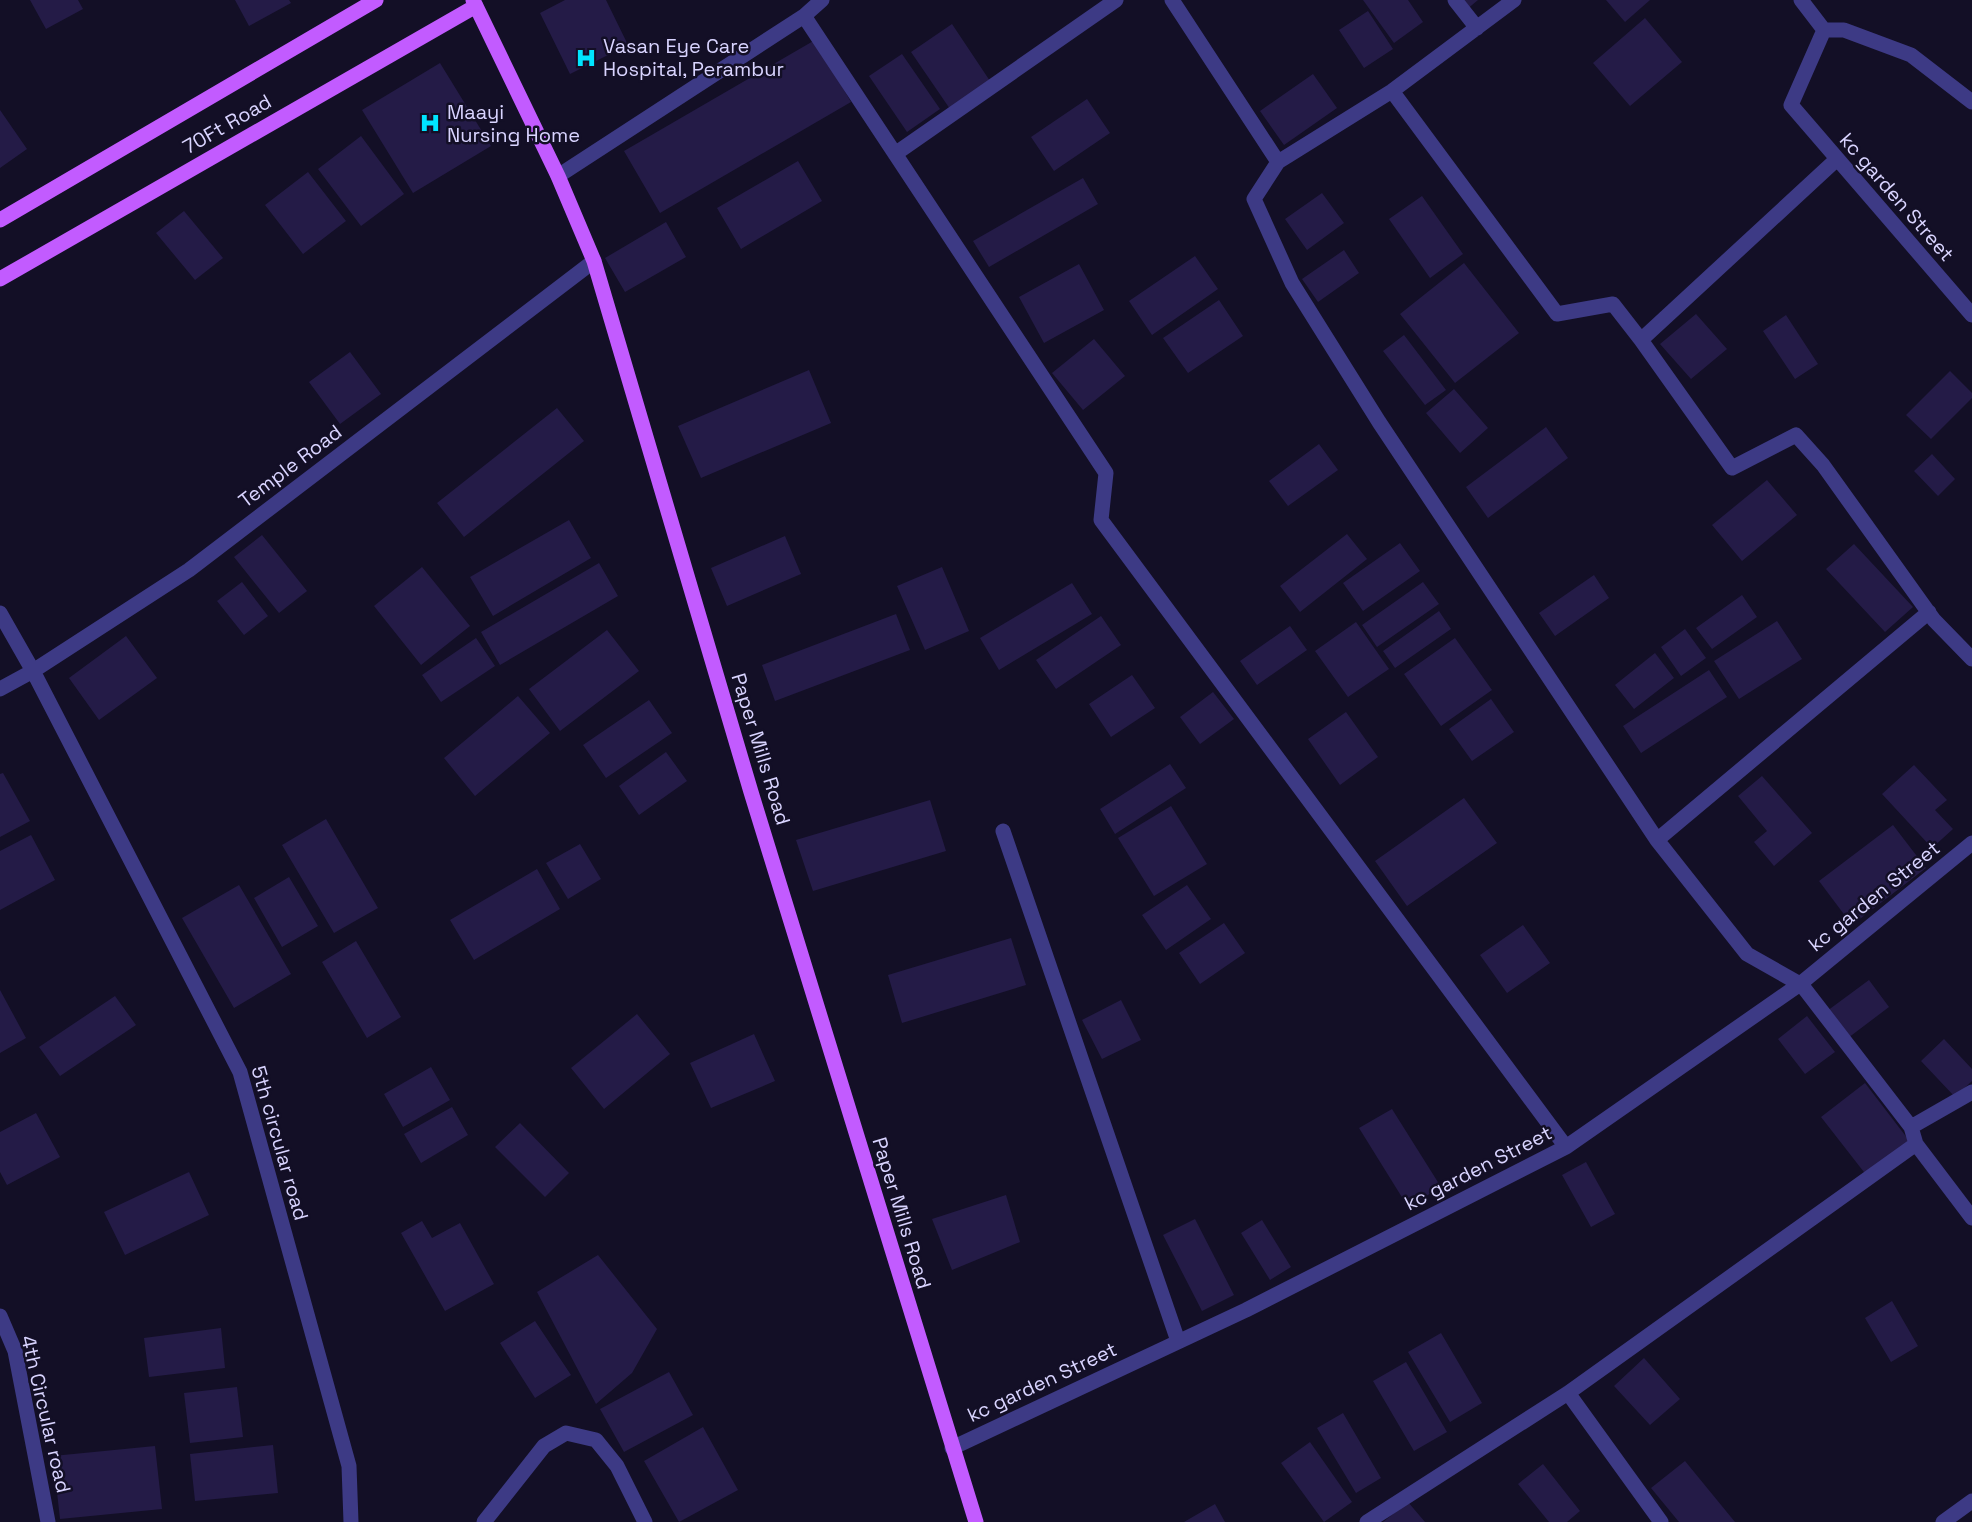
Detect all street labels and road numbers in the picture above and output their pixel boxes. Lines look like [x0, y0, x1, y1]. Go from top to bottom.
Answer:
street label: 70Ft Road [178, 88, 276, 160]
street label: kc garden Street [1834, 127, 1960, 267]
street label: Temple Road [233, 419, 347, 513]
street label: Paper Mills Road [726, 670, 796, 828]
street label: kc garden Street [1803, 835, 1945, 957]
street label: 5th circular road [246, 1063, 314, 1223]
street label: kc garden Street [1400, 1120, 1556, 1216]
street label: Paper Mills Road [867, 1134, 937, 1292]
street label: 4th Circular road [15, 1333, 77, 1495]
street label: kc garden Street [963, 1336, 1121, 1428]

